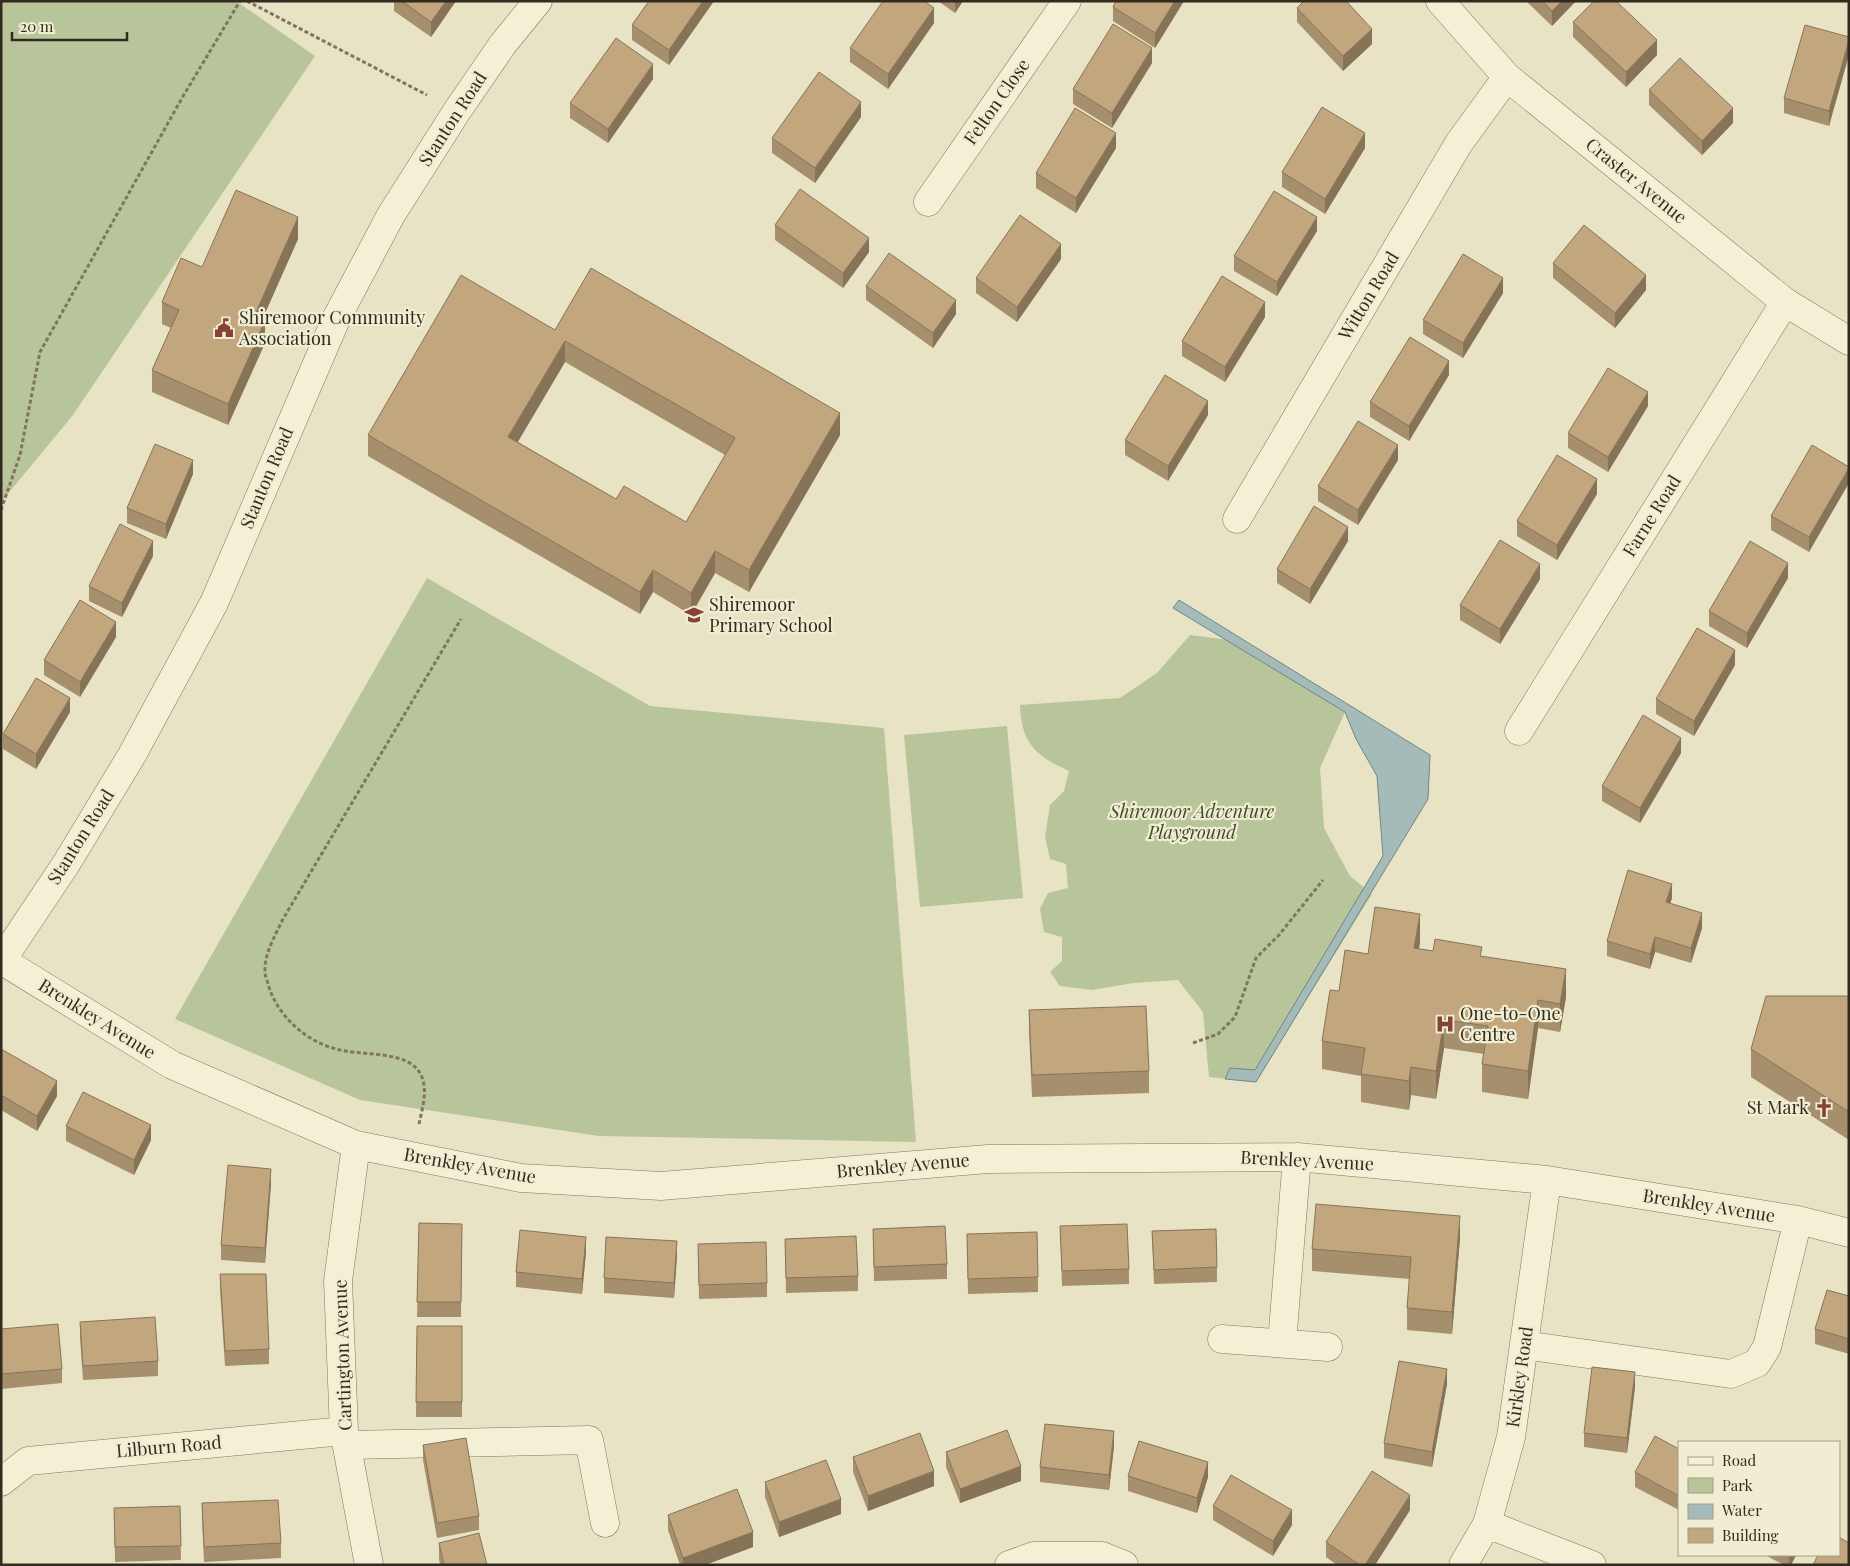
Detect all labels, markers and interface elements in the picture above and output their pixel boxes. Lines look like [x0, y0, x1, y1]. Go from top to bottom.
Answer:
scale bar [12, 10, 128, 42]
text: 20 m [20, 16, 54, 36]
street label: Felton Close [958, 54, 1035, 149]
street label: Stanton Road [413, 66, 492, 170]
street label: Craster Avenue [1581, 132, 1692, 229]
street label: Witton Road [1332, 246, 1404, 345]
place label: Shiremoor Community Association [238, 305, 425, 350]
public building icon: Shiremoor Community Association [213, 317, 235, 339]
street label: Stanton Road [234, 423, 298, 532]
street label: Farne Road [1617, 470, 1686, 561]
place label: Shiremoor Primary School [709, 592, 833, 637]
school or university icon: Shiremoor Primary School [683, 604, 705, 626]
street label: Stanton Road [41, 784, 119, 889]
park label: Shiremoor Adventure Playground [1109, 799, 1275, 844]
street label: Brenkley Avenue [34, 973, 161, 1064]
place label: One-to-One Centre [1460, 1001, 1561, 1046]
hospital icon: One-to-One Centre [1434, 1013, 1456, 1035]
place label: St Mark [1747, 1095, 1809, 1119]
church icon: St Mark [1813, 1097, 1835, 1119]
street label: Brenkley Avenue [402, 1142, 538, 1188]
street label: Brenkley Avenue [1240, 1145, 1374, 1175]
street label: Brenkley Avenue [835, 1147, 971, 1183]
street label: Brenkley Avenue [1641, 1183, 1777, 1227]
street label: Cartington Avenue [327, 1279, 357, 1431]
street label: Kirkley Road [1500, 1324, 1538, 1429]
street label: Lilburn Road [115, 1429, 223, 1463]
legend [1678, 1441, 1840, 1556]
text: Road [1722, 1450, 1756, 1470]
text: Park [1722, 1475, 1754, 1495]
text: Water [1721, 1500, 1762, 1520]
text: Building [1722, 1525, 1779, 1545]

